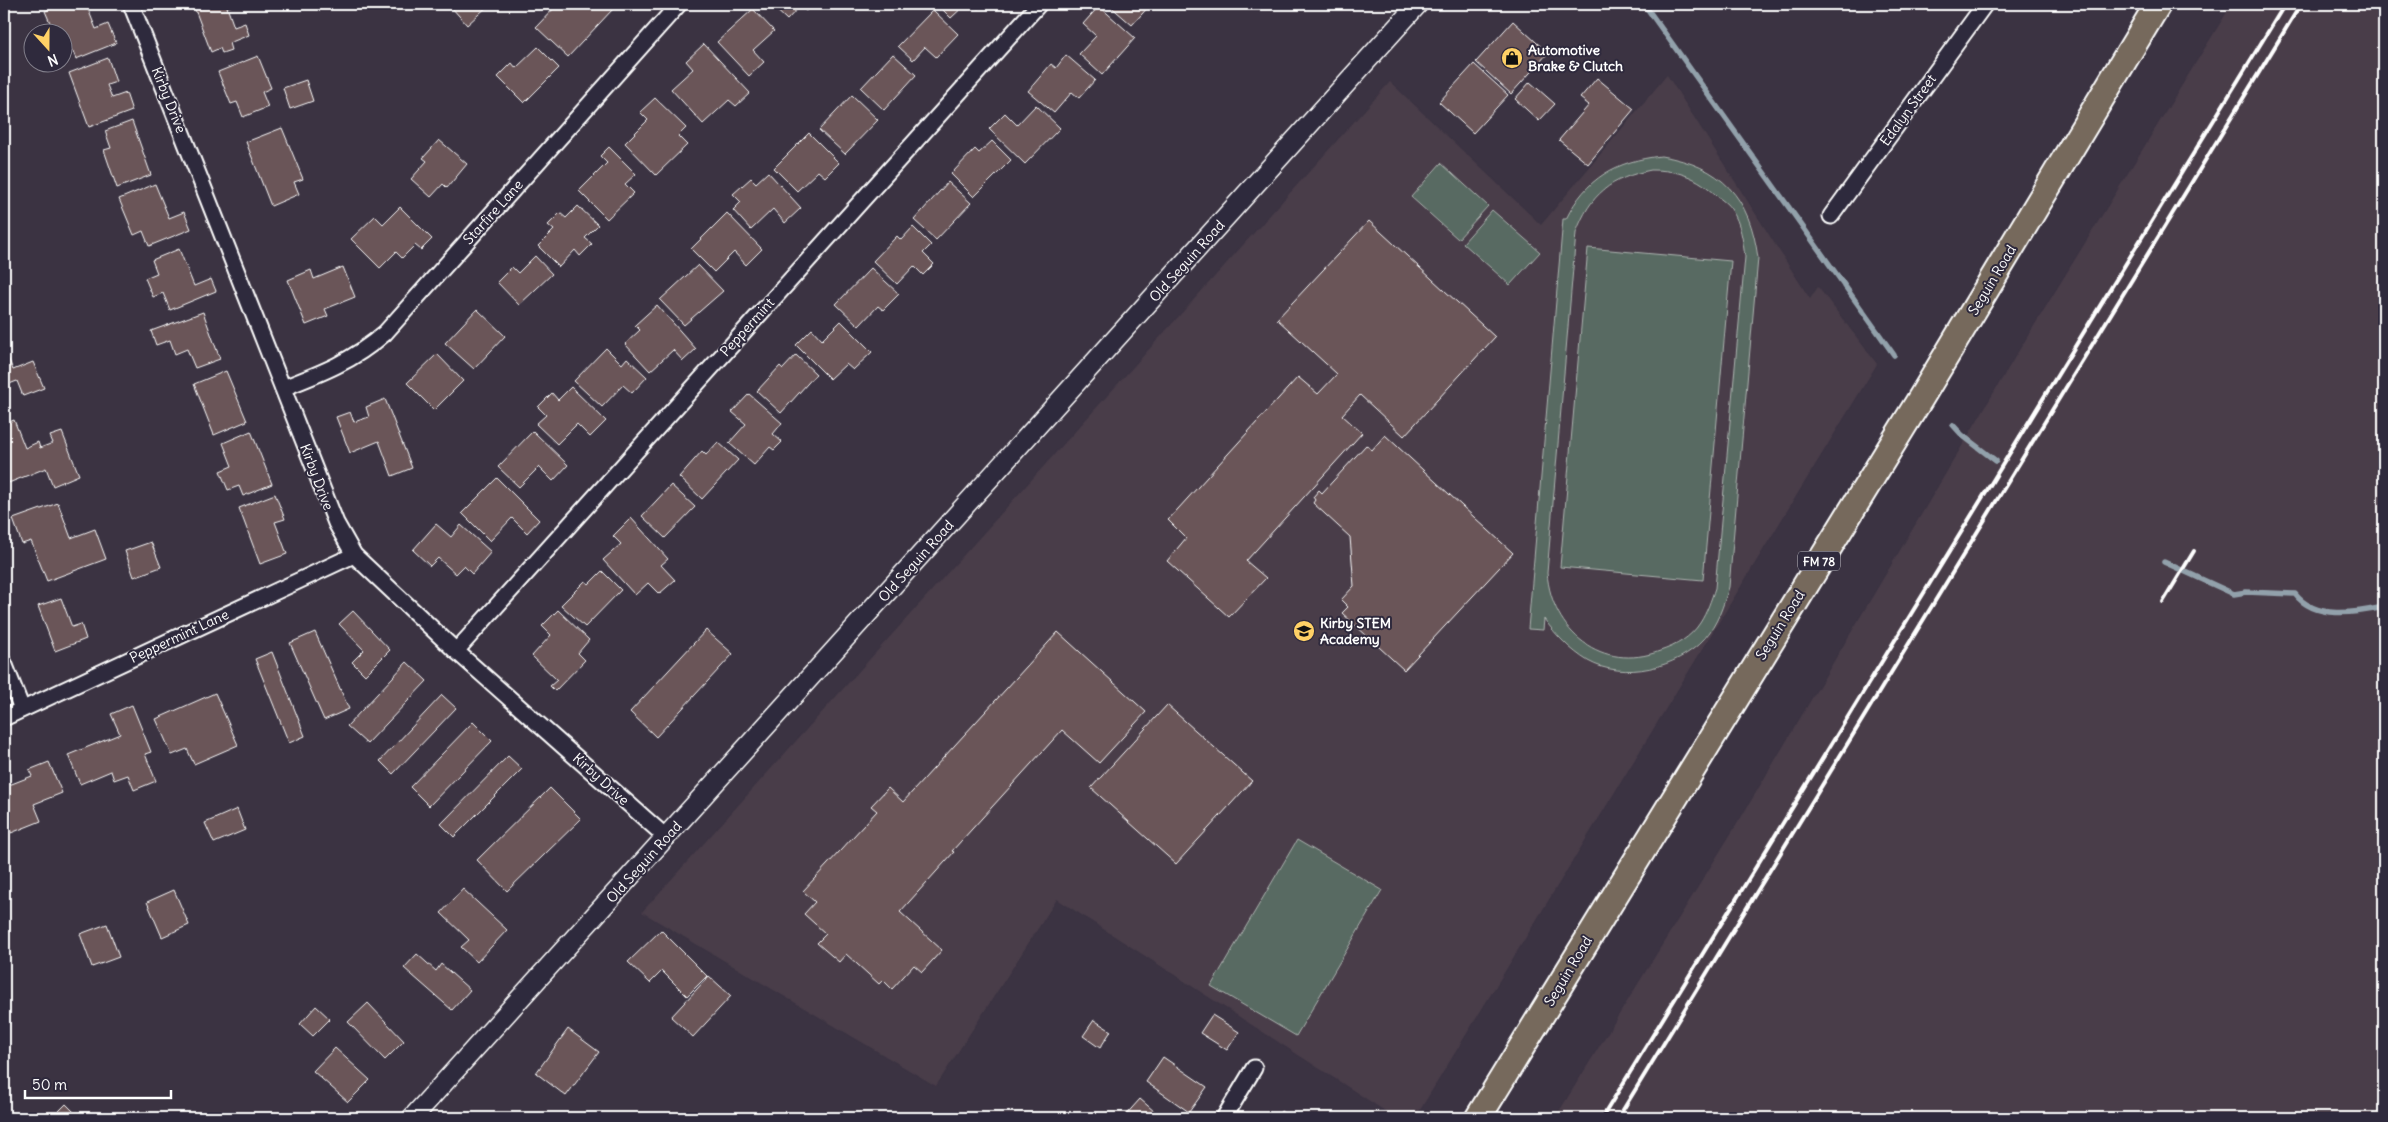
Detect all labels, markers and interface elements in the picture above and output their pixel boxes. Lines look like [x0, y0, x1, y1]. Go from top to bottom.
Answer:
north arrow [22, 22, 72, 72]
place label: Automotive Brake & Clutch [1528, 41, 1623, 75]
shop icon: Automotive Brake & Clutch [1500, 46, 1524, 70]
text: N [45, 50, 60, 70]
street label: Kirby Drive [148, 64, 190, 136]
street label: Edalyn Street [1876, 70, 1940, 149]
street label: Starfire Lane [459, 176, 527, 248]
street label: Old Seguin Road [1145, 216, 1229, 306]
street label: Seguin Road [1964, 242, 2020, 318]
street label: Peppermint [716, 294, 778, 360]
street label: Kirby Drive [296, 441, 338, 513]
street label: Old Seguin Road [874, 516, 958, 606]
road number: FM 78 [1798, 552, 1840, 570]
street label: Seguin Road [1752, 587, 1808, 663]
street label: Peppermint Lane [127, 605, 231, 667]
place label: Kirby STEM Academy [1320, 614, 1391, 648]
school or university icon: Kirby STEM Academy [1292, 619, 1316, 643]
street label: Kirby Drive [569, 749, 633, 809]
street label: Old Seguin Road [602, 817, 686, 907]
street label: Seguin Road [1540, 933, 1596, 1009]
scale bar [25, 1067, 171, 1099]
text: 50 m [32, 1075, 67, 1094]

